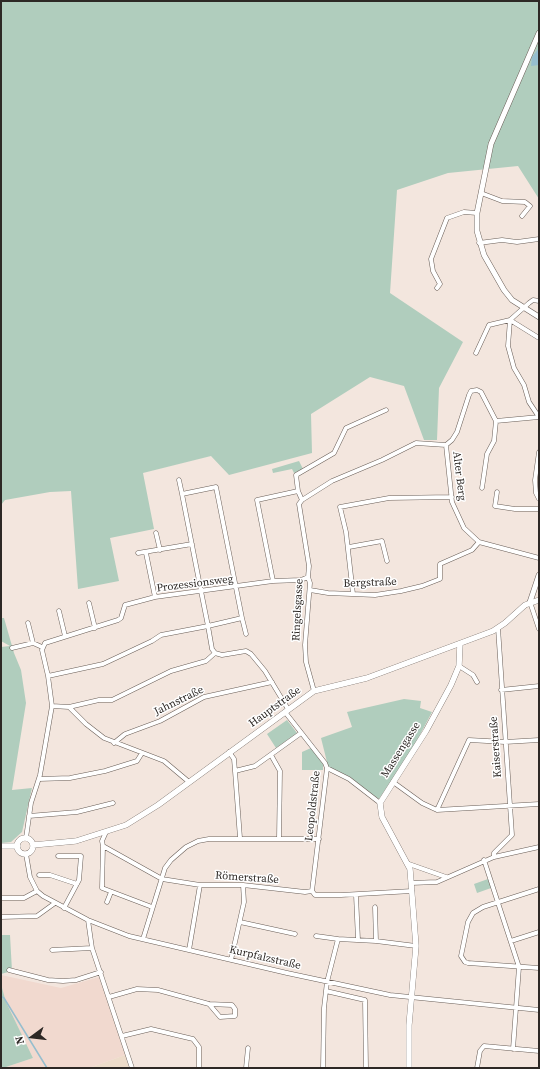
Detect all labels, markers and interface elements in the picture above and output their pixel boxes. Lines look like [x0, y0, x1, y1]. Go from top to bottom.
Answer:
street label: Alter Berg [449, 451, 469, 501]
street label: Prozessionsweg [156, 573, 234, 595]
street label: Bergstraße [343, 575, 397, 591]
street label: Ringelsgasse [290, 578, 306, 642]
street label: Jahnstraße [152, 683, 206, 719]
street label: Hauptstraße [247, 684, 303, 730]
street label: Kaiserstraße [487, 716, 505, 778]
street label: Massengasse [379, 720, 423, 780]
street label: Leopoldstraße [303, 770, 323, 842]
street label: Römerstraße [215, 869, 279, 887]
street label: Kurpfalzstraße [228, 943, 302, 973]
north arrow [12, 1017, 52, 1057]
text: N [12, 1034, 28, 1046]

